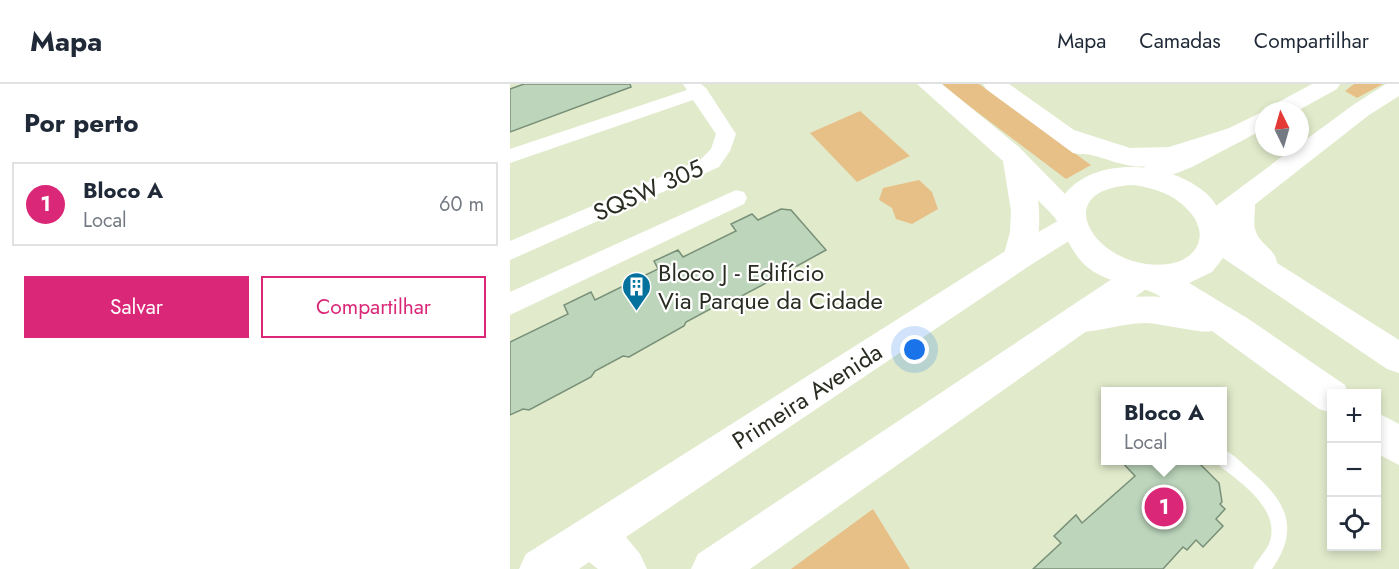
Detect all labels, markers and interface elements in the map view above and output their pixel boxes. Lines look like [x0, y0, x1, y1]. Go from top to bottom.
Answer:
text: Mapa [30, 21, 102, 62]
text: Mapa [1057, 26, 1106, 56]
text: Camadas [1139, 26, 1221, 56]
text: Compartilhar [1254, 26, 1369, 56]
north arrow [1255, 102, 1309, 156]
text: Por perto [24, 104, 138, 142]
street label: SQSW 305 [587, 150, 709, 230]
text: Bloco A [83, 174, 163, 206]
text: 1 [40, 190, 51, 219]
text: 60 m [439, 190, 484, 219]
text: Local [83, 206, 127, 235]
place label: Bloco J - Edifício Via Parque da Cidade [658, 255, 883, 318]
building icon: Bloco J - Edifício Via Parque da Cidade [621, 270, 653, 312]
button: Salvar [24, 276, 249, 338]
button: Compartilhar [261, 276, 486, 338]
street label: Primeira Avenida [725, 334, 889, 458]
your location [900, 335, 929, 364]
popup [1101, 387, 1227, 465]
map controls [1327, 389, 1381, 551]
button: + [1327, 389, 1381, 443]
text: Bloco A [1124, 396, 1204, 428]
text: Local [1124, 428, 1168, 457]
button: − [1327, 443, 1381, 497]
pin: 1 [1144, 484, 1184, 530]
button: locate [1327, 497, 1381, 551]

